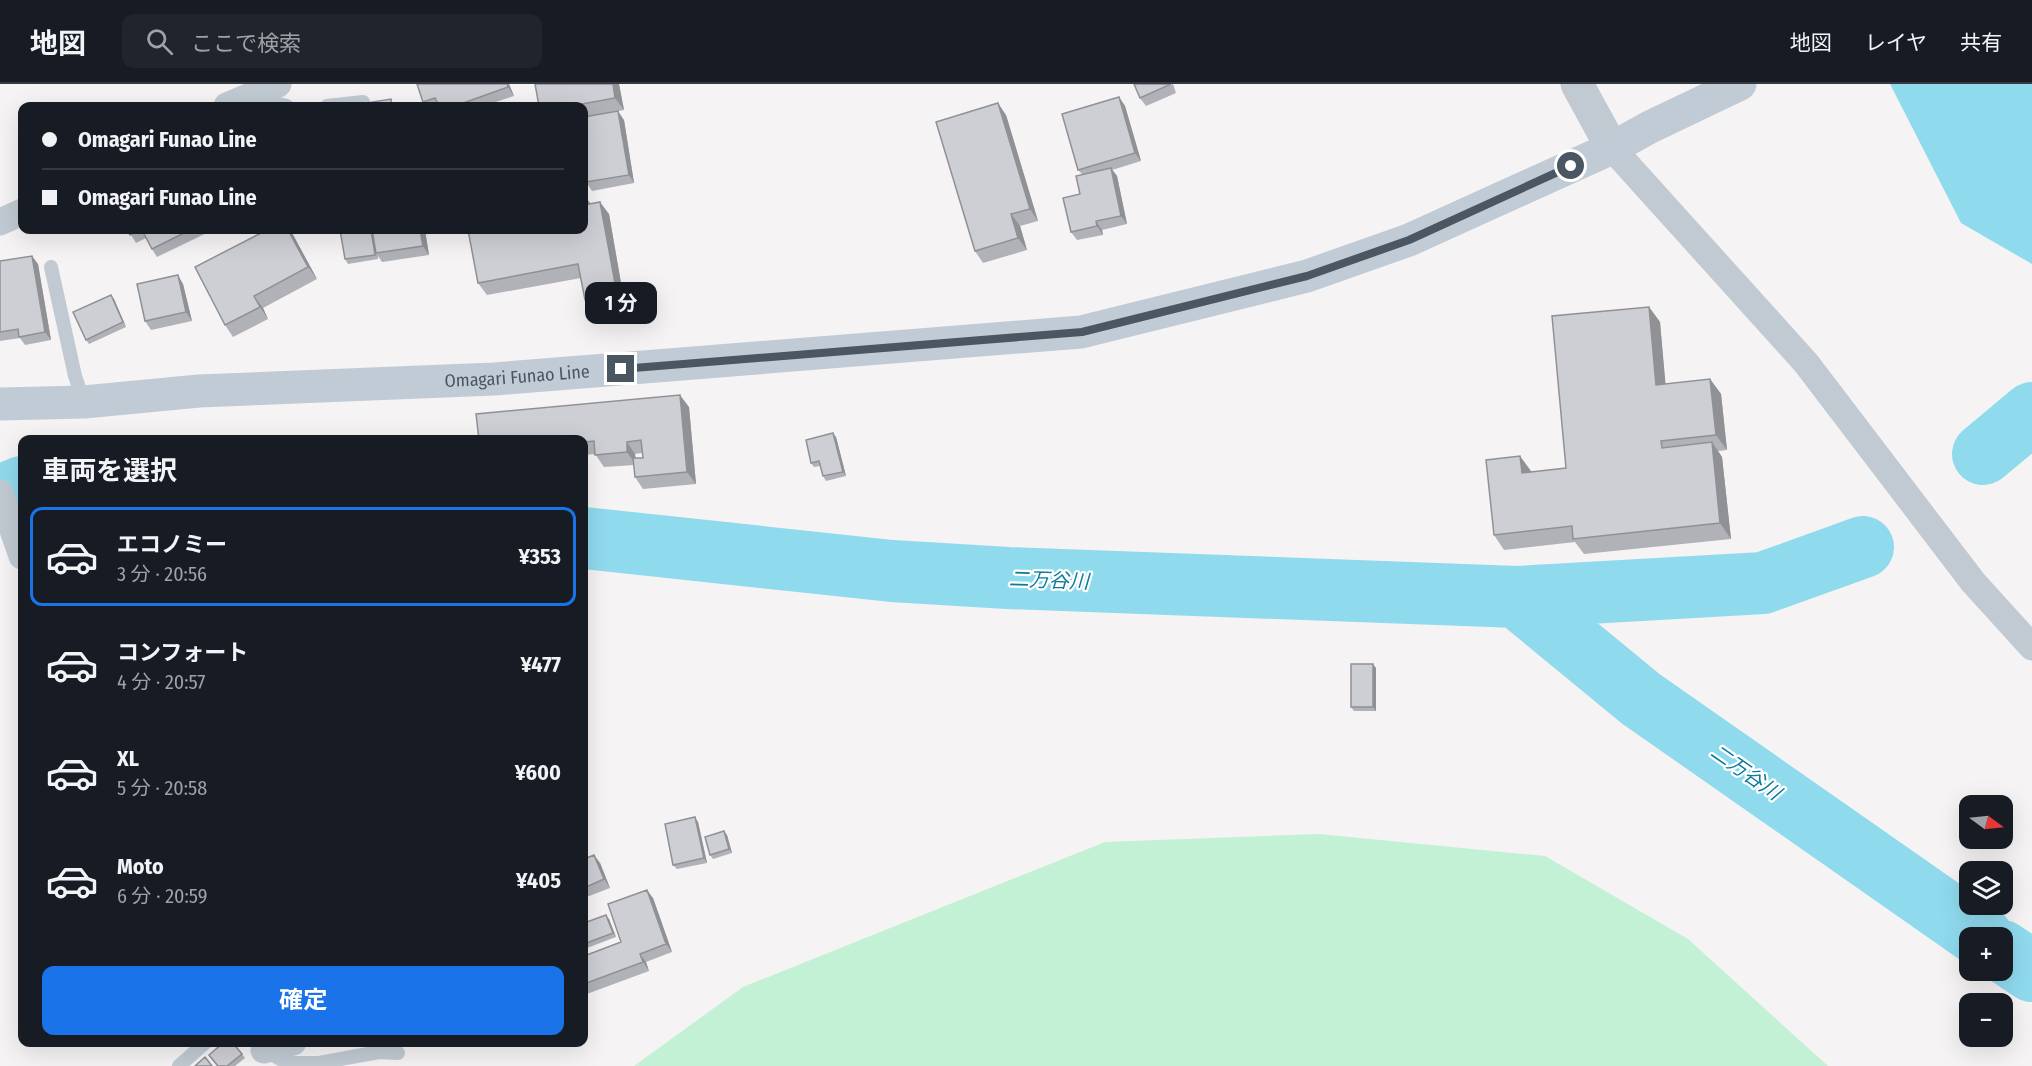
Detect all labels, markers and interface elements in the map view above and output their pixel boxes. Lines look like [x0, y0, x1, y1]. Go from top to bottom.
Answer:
search box [122, 14, 542, 68]
icon: search [143, 25, 176, 58]
text: 地図 [30, 27, 86, 60]
text: ここで検索 [191, 30, 301, 57]
text: 地図 [1790, 30, 1832, 56]
text: レイヤ [1865, 30, 1927, 56]
text: 共有 [1960, 30, 2002, 56]
text: Omagari Funao Line [78, 126, 257, 153]
route start [1557, 152, 1584, 179]
text: Omagari Funao Line [78, 184, 257, 211]
callout: 1 分 [585, 282, 657, 324]
text: 1 分 [605, 291, 637, 315]
route end [607, 355, 634, 382]
street label: Omagari Funao Line [444, 360, 591, 392]
text: 車両を選択 [42, 455, 177, 487]
icon: car [45, 530, 99, 584]
text: エコノミー [117, 531, 227, 558]
text: ¥353 [518, 543, 561, 570]
text: 3 分 · 20:56 [117, 562, 207, 586]
water label: 二万谷川 [1009, 567, 1091, 593]
icon: car [45, 638, 99, 692]
text: コンフォート [117, 639, 248, 666]
text: ¥477 [520, 651, 561, 678]
text: 4 分 · 20:57 [117, 670, 205, 694]
water label: 二万谷川 [1706, 739, 1787, 806]
text: XL [117, 745, 139, 772]
icon: car [45, 746, 99, 800]
text: ¥600 [515, 759, 561, 786]
text: 5 分 · 20:58 [117, 776, 207, 800]
north arrow [1959, 795, 2013, 849]
map controls [1959, 795, 2013, 1047]
text: Moto [117, 853, 164, 880]
icon: car [45, 854, 99, 908]
button: layers [1959, 861, 2013, 915]
text: ¥405 [516, 867, 561, 894]
text: 6 分 · 20:59 [117, 884, 207, 908]
button: + [1959, 927, 2013, 981]
button: 確定 [42, 966, 564, 1035]
button: − [1959, 993, 2013, 1047]

